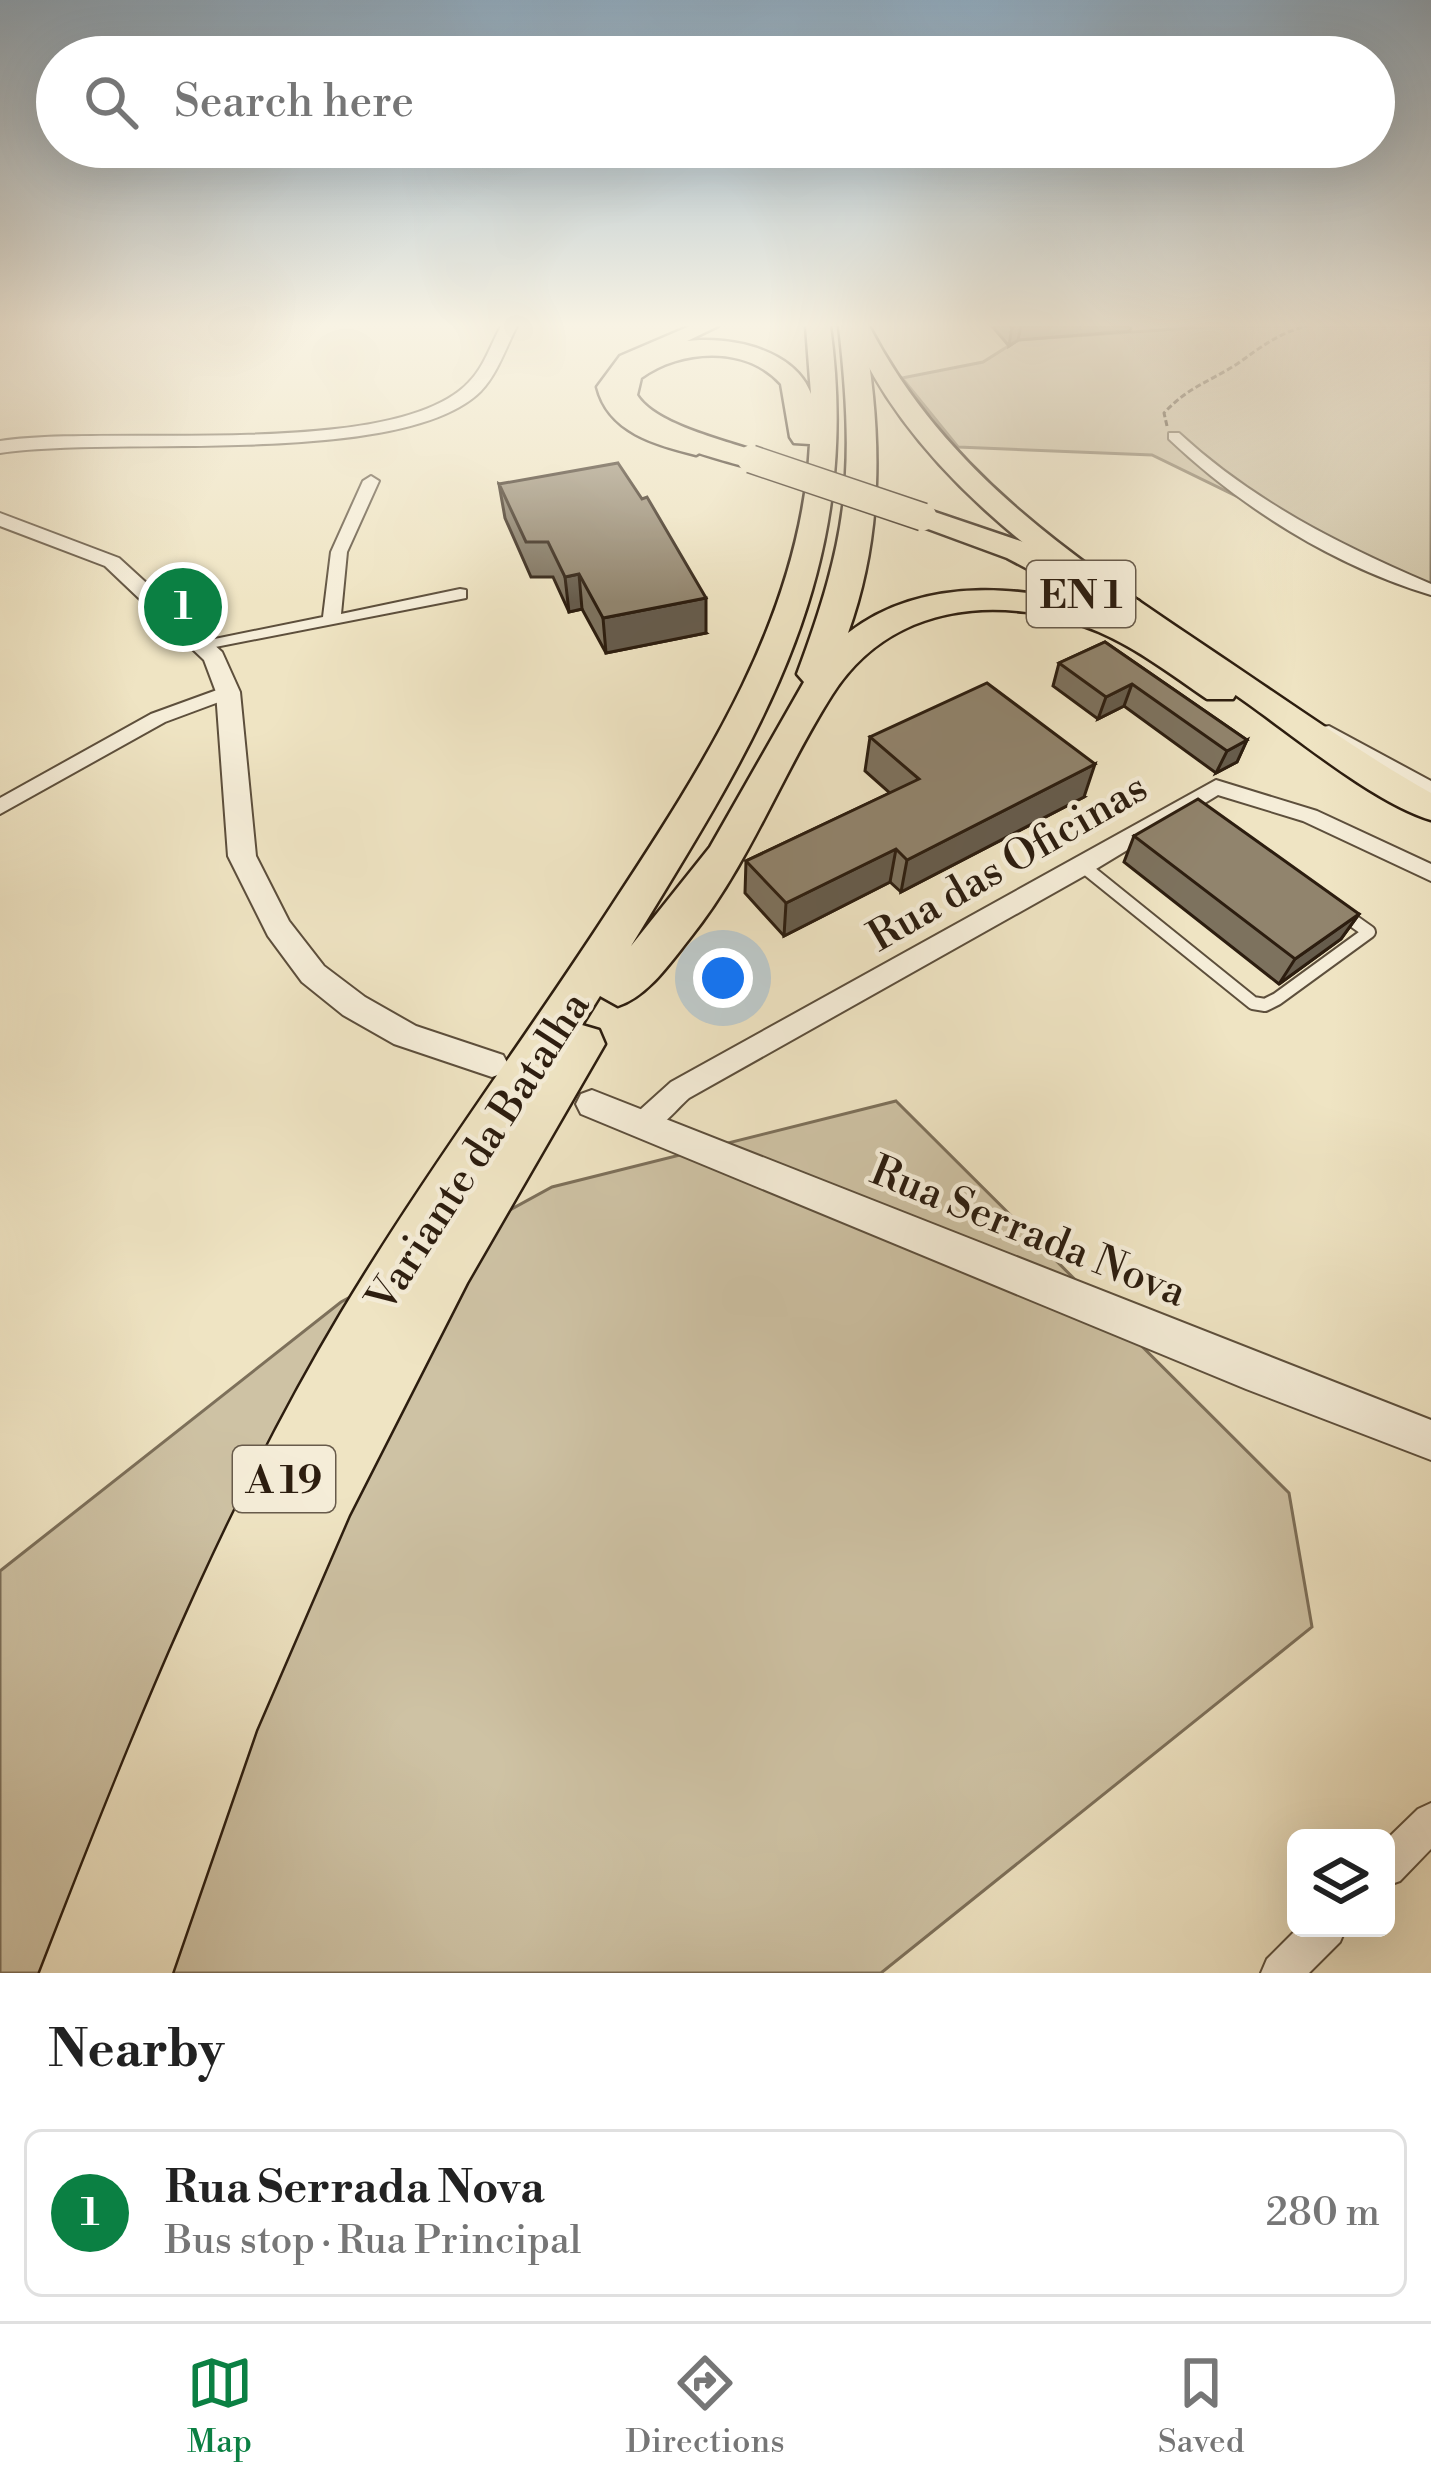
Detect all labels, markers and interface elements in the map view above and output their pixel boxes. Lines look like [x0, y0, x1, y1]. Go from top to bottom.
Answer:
search box [36, 36, 1395, 168]
icon: search [78, 69, 144, 135]
text: Search here [174, 74, 414, 131]
road number: EN 1 [1027, 561, 1135, 627]
pin: 1 [144, 562, 222, 652]
street label: Rua das Oficinas [859, 762, 1157, 964]
your location [693, 948, 753, 1008]
street label: Variante da Batalha [355, 982, 603, 1323]
street label: Rua Serrada Nova [863, 1145, 1194, 1320]
road number: A 19 [233, 1446, 335, 1512]
map controls [1287, 1829, 1395, 1937]
button: layers [1287, 1829, 1395, 1937]
text: Nearby [48, 2019, 224, 2083]
text: Rua Serrada Nova [165, 2160, 545, 2217]
text: 1 [81, 2189, 99, 2238]
text: 280 m [1266, 2189, 1380, 2238]
text: Bus stop · Rua Principal [165, 2217, 581, 2266]
tab: Map [187, 2350, 253, 2463]
tab: Directions [626, 2350, 785, 2463]
tab: Saved [1158, 2350, 1244, 2463]

